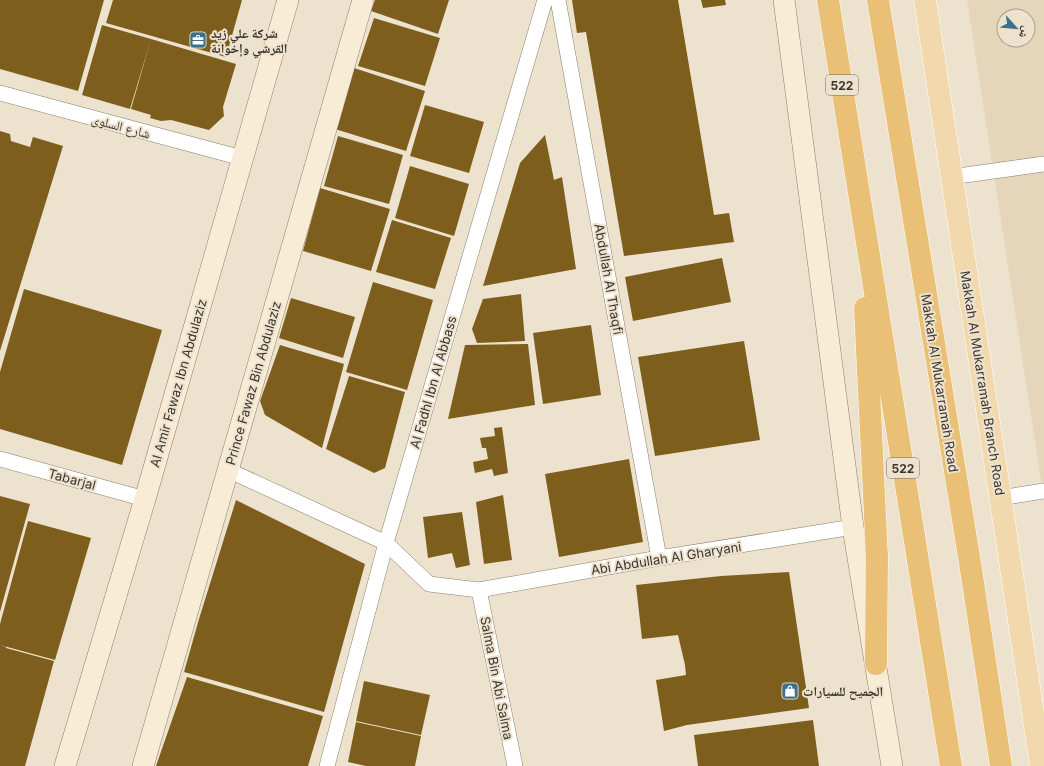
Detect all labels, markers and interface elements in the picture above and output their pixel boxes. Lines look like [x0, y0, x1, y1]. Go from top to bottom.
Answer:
north arrow [996, 8, 1036, 48]
text: ش [1015, 24, 1034, 41]
place label: شركة علي زيد القرشي وإخوانة [211, 25, 287, 59]
office icon: شركة علي زيد القرشي وإخوانة [188, 30, 208, 50]
road number: 522 [826, 75, 858, 95]
street label: شارع السلوى [89, 110, 152, 143]
street label: Abdullah Al Thaqfi [591, 222, 627, 336]
street label: Makkah Al Mukarramah Branch Road [957, 269, 1009, 497]
street label: Makkah Al Mukarramah Road [918, 293, 962, 473]
street label: Al Amir Fawaz Ibn Abdulaziz [146, 297, 210, 469]
street label: Prince Fawaz Bin Abdulaziz [222, 299, 284, 467]
street label: Al Fadhl Ibn Al Abbass [406, 314, 460, 450]
road number: 522 [887, 458, 919, 478]
street label: Tabarjal [46, 465, 98, 493]
street label: Abi Abdullah Al Gharyani [590, 538, 742, 578]
street label: Salma Bin Abi Salma [477, 615, 517, 741]
shop icon: الجميح للسيارات [780, 681, 800, 701]
place label: الجميح للسيارات [803, 683, 883, 700]

